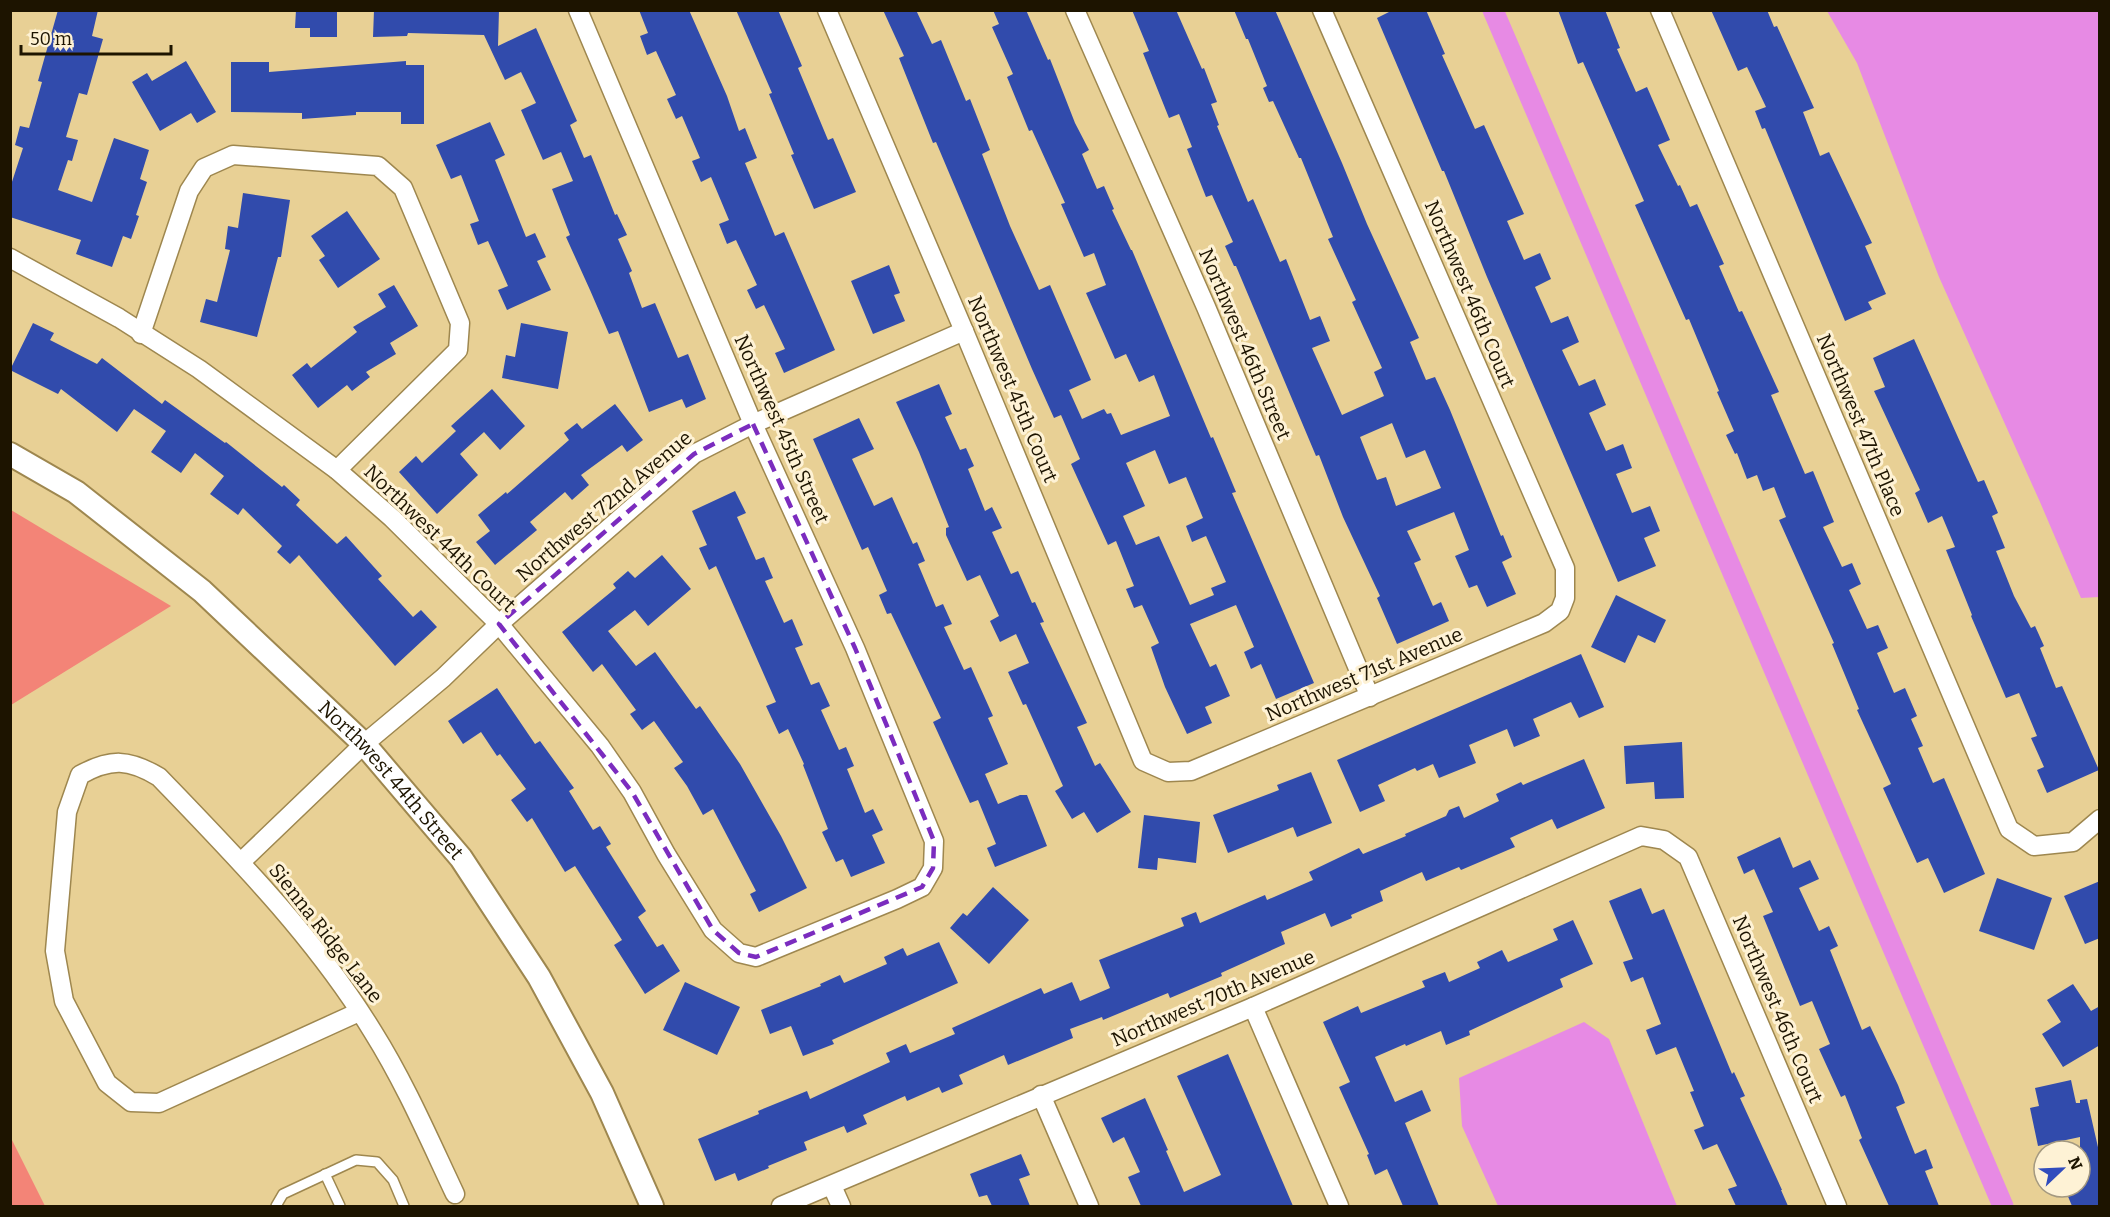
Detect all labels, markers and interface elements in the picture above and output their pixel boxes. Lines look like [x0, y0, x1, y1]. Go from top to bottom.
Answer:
scale bar [21, 18, 171, 56]
text: 50 m [30, 28, 72, 50]
street label: Northwest 46th Court [1420, 197, 1520, 391]
street label: Northwest 46th Street [1194, 245, 1296, 443]
street label: Northwest 45th Court [963, 292, 1063, 486]
street label: Northwest 47th Place [1812, 330, 1910, 520]
street label: Northwest 45th Street [729, 331, 835, 527]
street label: Northwest 72nd Avenue [511, 426, 697, 586]
street label: Northwest 44th Court [359, 459, 521, 617]
street label: Northwest 71st Avenue [1262, 622, 1466, 726]
street label: Northwest 44th Street [314, 695, 469, 864]
street label: Sienna Ridge Lane [264, 858, 388, 1008]
street label: Northwest 46th Court [1728, 912, 1828, 1106]
street label: Northwest 70th Avenue [1108, 944, 1318, 1052]
north arrow [2032, 1139, 2092, 1199]
text: N [2064, 1154, 2087, 1173]

